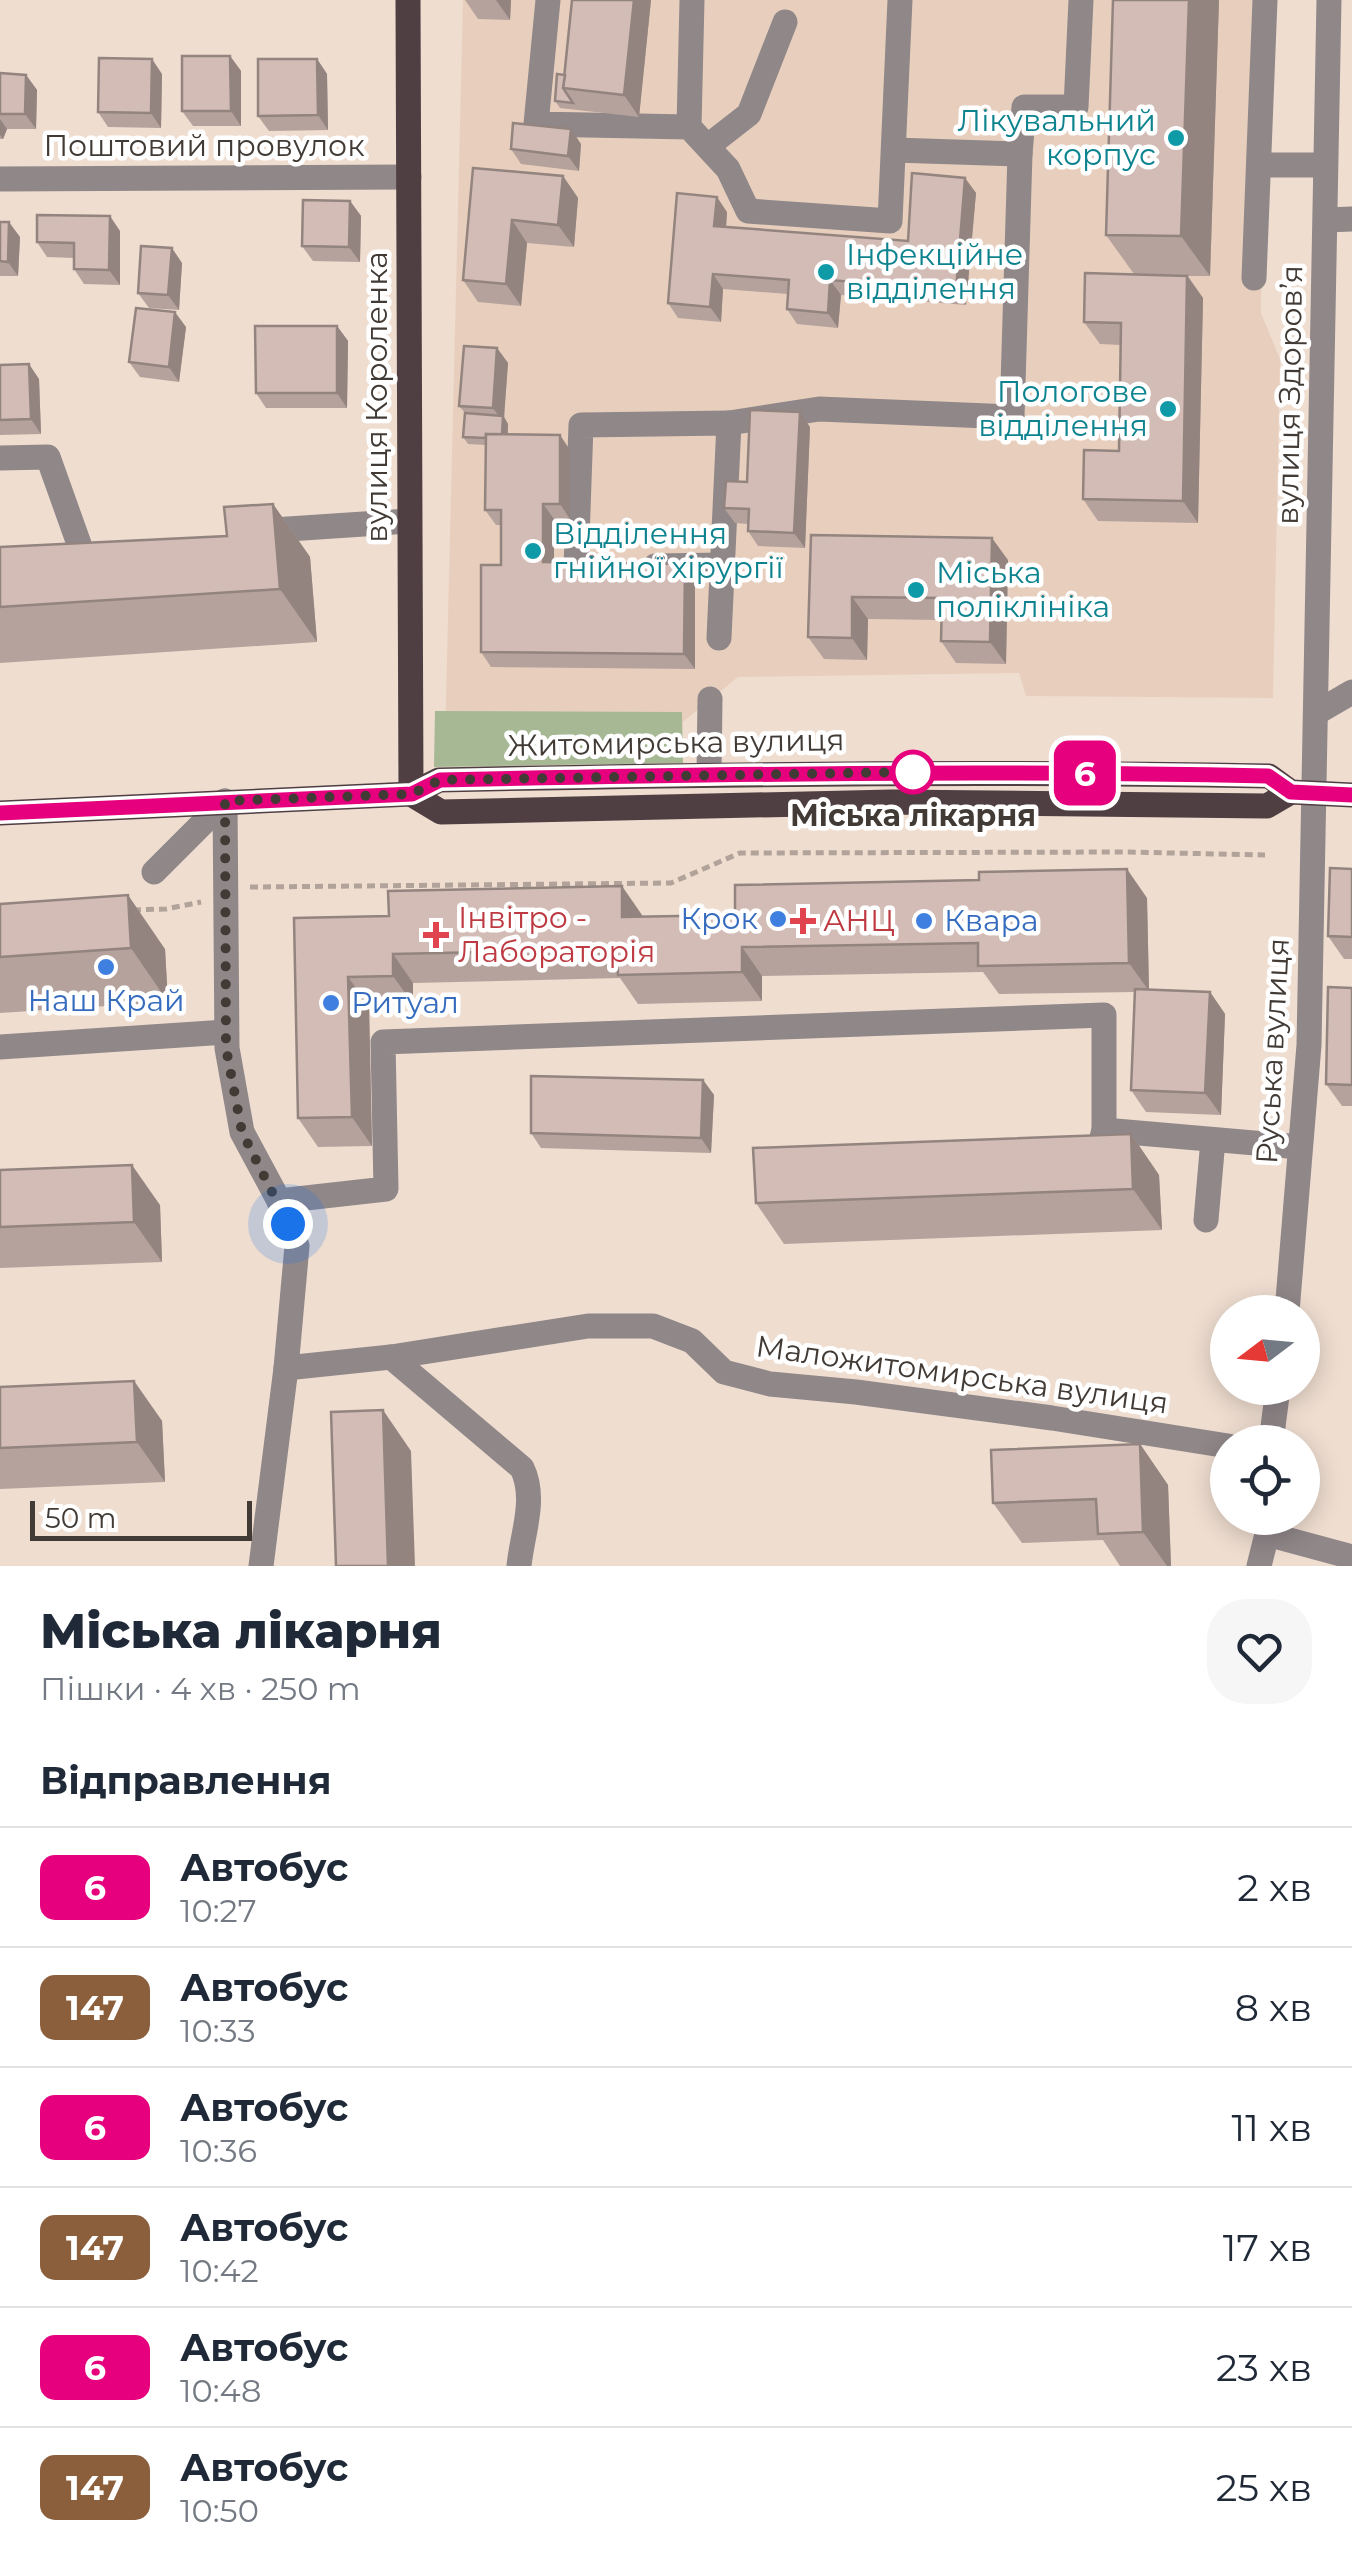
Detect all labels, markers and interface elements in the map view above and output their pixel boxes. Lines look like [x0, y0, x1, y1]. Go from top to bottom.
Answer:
place label: Лікувальний корпус [958, 102, 1156, 173]
street label: Поштовий провулок [43, 127, 365, 164]
marker: Лікувальний корпус [1165, 127, 1187, 149]
place label: Інфекційне відділення [846, 236, 1023, 307]
street label: вулиця Короленка [358, 251, 395, 543]
marker: Інфекційне відділення [815, 261, 837, 283]
street label: вулиця Здоровʼя [1269, 265, 1310, 525]
place label: Пологове відділення [978, 373, 1148, 444]
marker: Пологове відділення [1157, 398, 1179, 420]
place label: Відділення гнійної хірургії [553, 515, 784, 586]
marker: Відділення гнійної хірургії [522, 540, 544, 562]
place label: Міська поліклініка [936, 554, 1110, 625]
marker: Міська поліклініка [905, 579, 927, 601]
street label: Житомирська вулиця [507, 721, 845, 764]
line badge: 6 [1052, 740, 1118, 806]
marker: Міська лікарня [892, 751, 934, 793]
text: 6 [1074, 752, 1096, 795]
place label: Міська лікарня [790, 797, 1036, 834]
place label: Інвітро - Лабораторія [458, 899, 655, 970]
place label: Крок [680, 900, 759, 937]
place label: АНЦ [823, 902, 895, 939]
place label: Квара [944, 902, 1038, 939]
marker: Крок [767, 908, 789, 930]
marker: АНЦ [792, 910, 814, 932]
marker: Квара [913, 910, 935, 932]
marker: Інвітро - Лабораторія [423, 922, 449, 948]
street label: Руська вулиця [1248, 937, 1297, 1165]
marker: Наш Край [95, 956, 117, 978]
place label: Наш Край [27, 982, 185, 1019]
place label: Ритуал [351, 984, 459, 1021]
marker: Ритуал [320, 992, 342, 1014]
your location [263, 1199, 313, 1249]
north arrow [1210, 1295, 1320, 1405]
map controls [1210, 1295, 1320, 1535]
street label: Маложитомирська вулиця [754, 1327, 1170, 1422]
button: locate [1210, 1425, 1320, 1535]
scale bar [30, 1496, 252, 1541]
text: 50 m [45, 1501, 116, 1535]
button: heart [1207, 1599, 1312, 1704]
text: Міська лікарня [40, 1602, 442, 1660]
text: Пішки · 4 хв · 250 m [40, 1669, 361, 1708]
text: Відправлення [40, 1757, 332, 1804]
text: Автобус [180, 1844, 349, 1891]
text: 2 хв [1237, 1864, 1312, 1911]
text: 6 [84, 1866, 106, 1909]
text: 10:27 [180, 1891, 256, 1930]
text: Автобус [180, 1964, 349, 2011]
text: 8 хв [1235, 1984, 1312, 2031]
text: 147 [66, 1986, 124, 2029]
text: 10:33 [180, 2011, 255, 2050]
text: Автобус [180, 2084, 349, 2131]
text: 11 хв [1232, 2104, 1312, 2151]
text: 6 [84, 2106, 106, 2149]
text: 10:36 [180, 2131, 257, 2170]
text: Автобус [180, 2204, 349, 2251]
text: 17 хв [1223, 2224, 1312, 2271]
text: 147 [66, 2226, 124, 2269]
text: 10:42 [180, 2251, 259, 2290]
text: Автобус [180, 2324, 349, 2371]
text: 23 хв [1216, 2344, 1312, 2391]
text: 6 [84, 2346, 106, 2389]
text: 10:48 [180, 2371, 261, 2410]
text: Автобус [180, 2444, 349, 2491]
text: 25 хв [1216, 2464, 1312, 2511]
text: 147 [66, 2466, 124, 2509]
text: 10:50 [180, 2491, 259, 2530]

